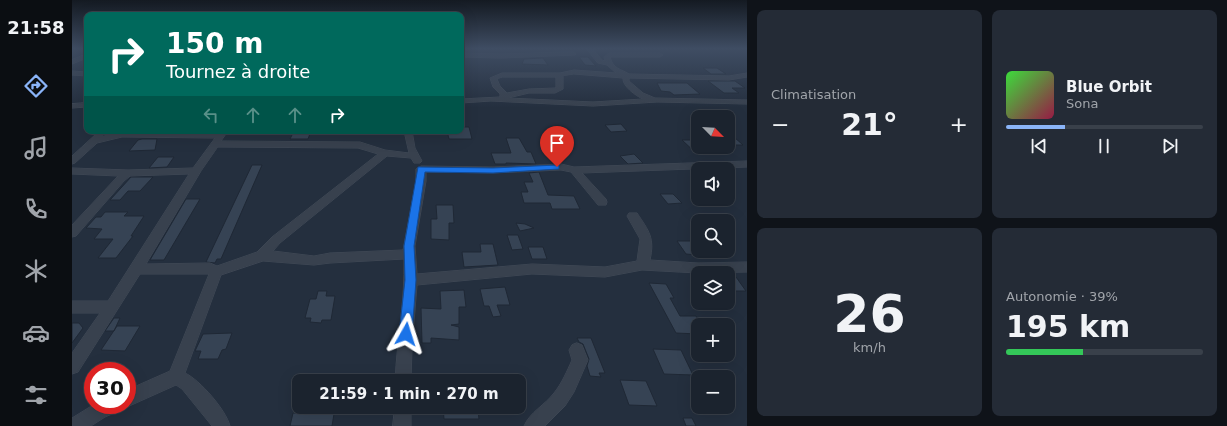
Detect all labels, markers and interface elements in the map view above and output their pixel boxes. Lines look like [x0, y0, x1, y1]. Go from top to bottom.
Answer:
text: 21:58 [7, 17, 65, 38]
text: 150 m [166, 27, 263, 60]
icon: right [100, 28, 152, 80]
text: Tournez à droite [166, 61, 310, 82]
icon: directions [22, 72, 50, 100]
text: Blue Orbit [1066, 78, 1152, 96]
text: Climatisation [771, 87, 856, 102]
text: Sona [1066, 96, 1098, 111]
icon: left [200, 104, 222, 126]
icon: ahead [242, 104, 264, 126]
icon: ahead [284, 104, 306, 126]
icon: right [326, 104, 348, 126]
text: 21° [841, 107, 898, 142]
north arrow [691, 110, 735, 154]
map controls [691, 110, 735, 414]
text: − [771, 112, 789, 137]
text: + [950, 112, 968, 137]
pin [540, 126, 574, 167]
icon: arrive [546, 132, 568, 154]
icon: music [22, 134, 50, 162]
icon: previous [1028, 135, 1050, 157]
icon: pause [1093, 135, 1115, 157]
icon: next [1159, 135, 1181, 157]
button: sound [691, 162, 735, 206]
icon: phone [22, 195, 50, 223]
button: search [691, 214, 735, 258]
icon: climate [22, 257, 50, 285]
button: layers [691, 266, 735, 310]
text: 26 [833, 284, 906, 344]
text: Autonomie · 39% [1006, 289, 1118, 304]
text: 195 km [1006, 309, 1130, 344]
position arrow [385, 313, 427, 355]
button: + [691, 318, 735, 362]
icon: car [22, 319, 50, 347]
text: km/h [853, 340, 886, 355]
speed limit sign: 30 [84, 362, 136, 414]
button: − [691, 370, 735, 414]
icon: filters [22, 381, 50, 409]
text: 21:59 · 1 min · 270 m [319, 385, 499, 403]

